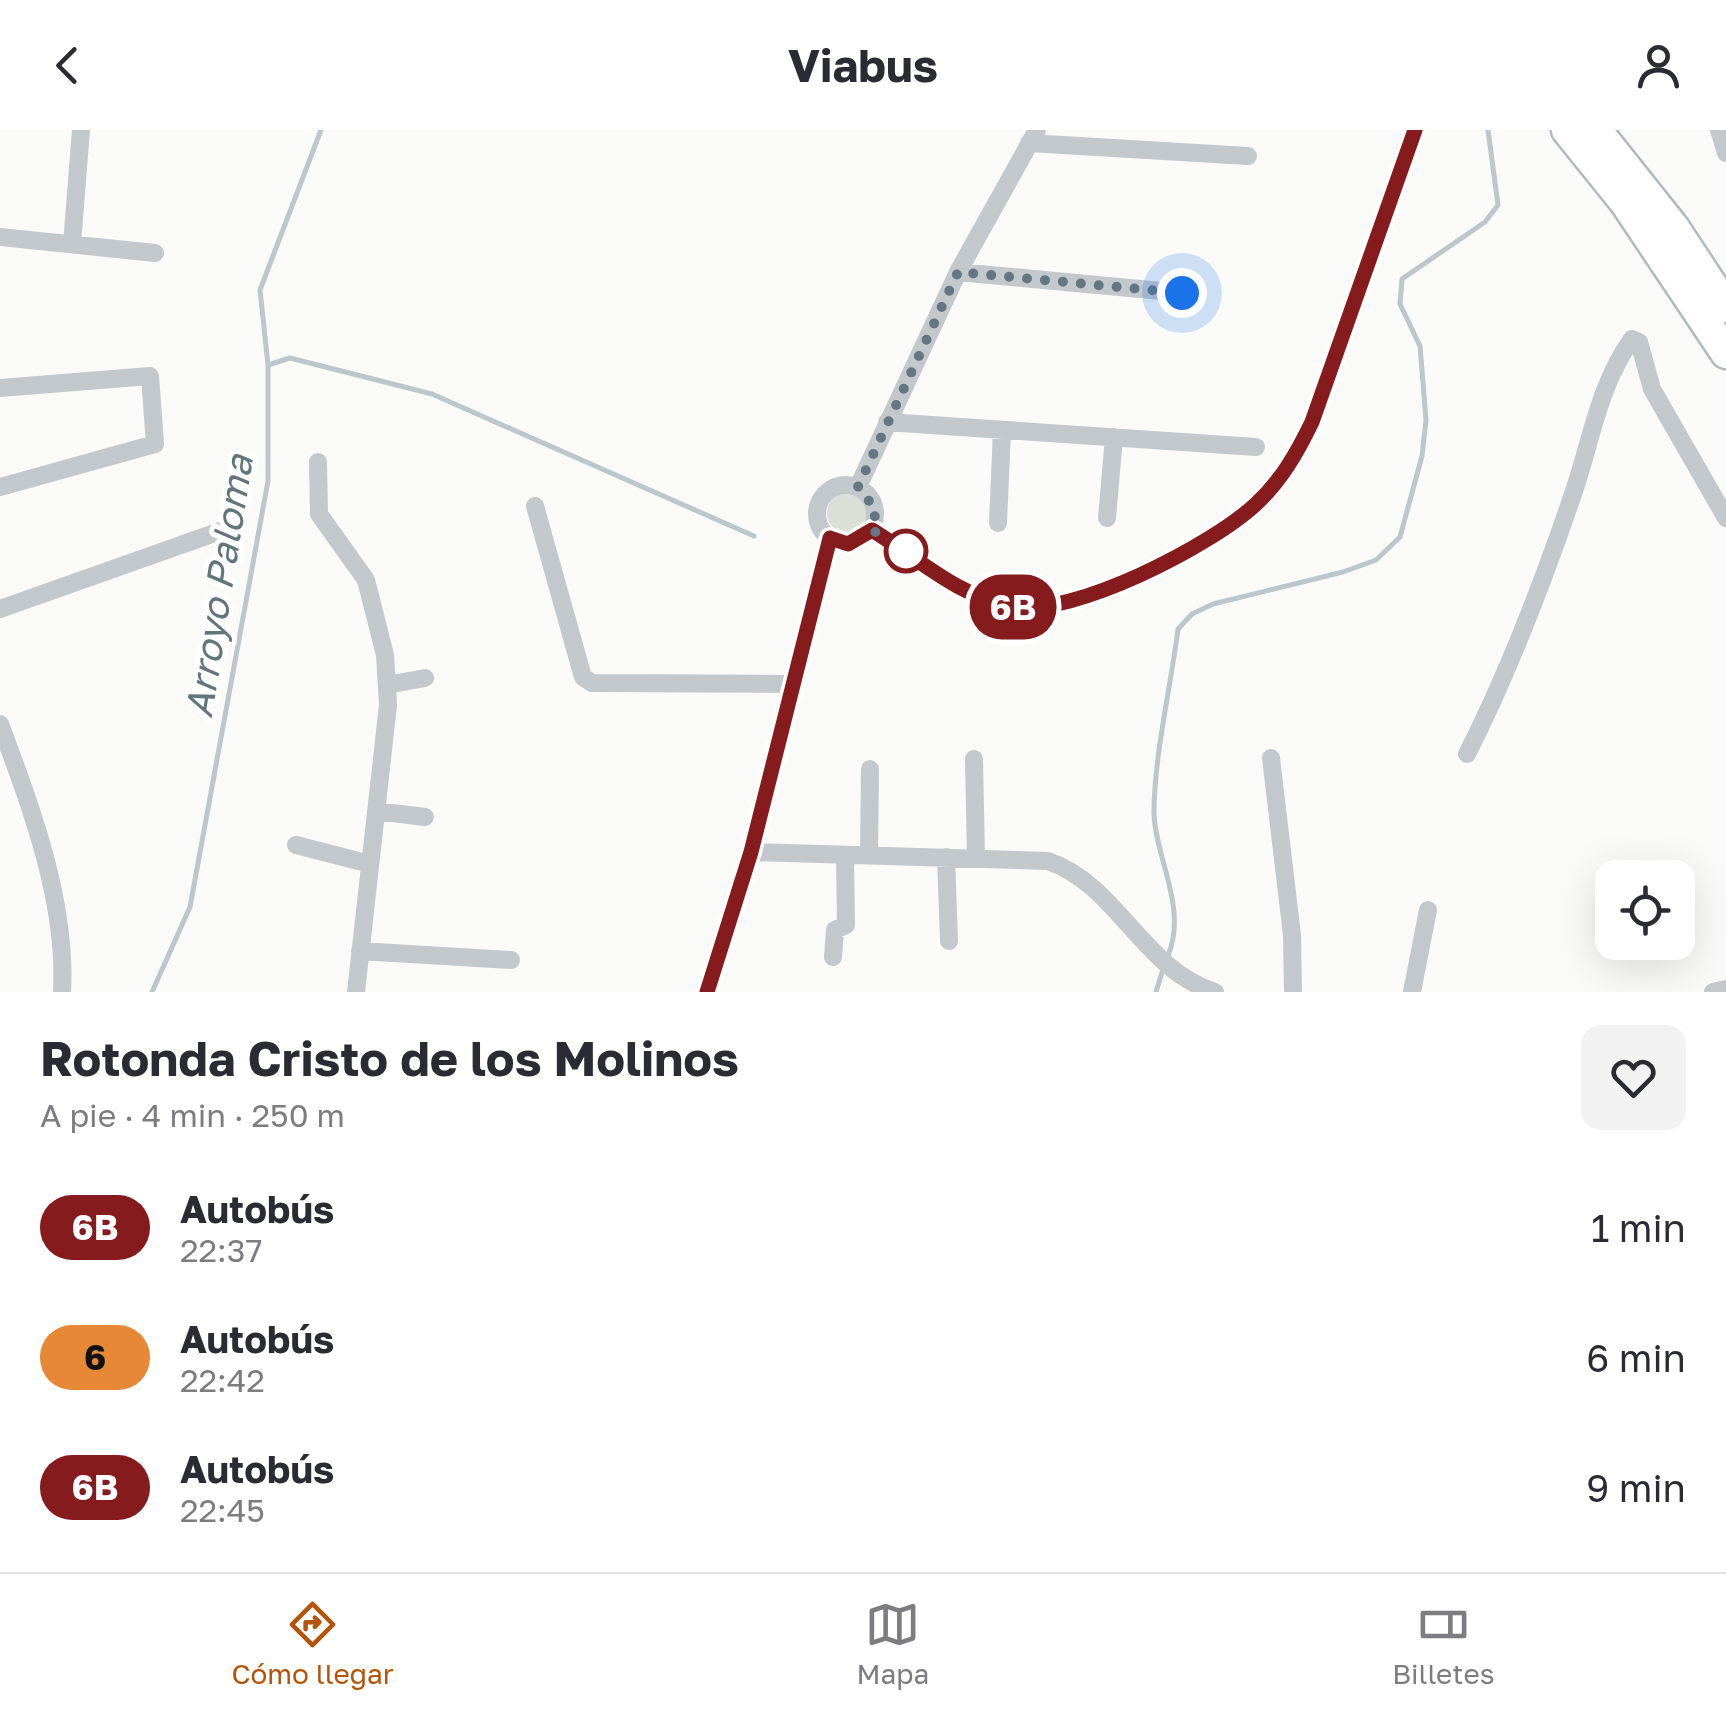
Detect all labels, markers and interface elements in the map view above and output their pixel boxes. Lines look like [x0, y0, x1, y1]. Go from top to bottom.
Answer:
icon: back [40, 38, 95, 93]
text: Viabus [788, 38, 938, 92]
icon: person [1631, 38, 1686, 93]
your location [1157, 268, 1207, 318]
water label: Arroyo Paloma [175, 450, 261, 721]
unlabelled marker [885, 530, 927, 572]
line badge: 6B [968, 574, 1058, 640]
text: 6B [990, 586, 1036, 628]
map controls [1595, 860, 1695, 960]
button: locate [1595, 860, 1695, 960]
button: heart [1581, 1025, 1686, 1130]
text: Rotonda Cristo de los Molinos [40, 1029, 739, 1087]
text: A pie · 4 min · 250 m [40, 1096, 345, 1134]
text: Autobús [180, 1186, 334, 1231]
text: 1 min [1591, 1205, 1686, 1250]
text: 6B [72, 1206, 118, 1248]
text: 22:37 [180, 1231, 262, 1269]
text: Autobús [180, 1316, 334, 1361]
text: 6 min [1586, 1335, 1686, 1380]
text: 6 [84, 1336, 106, 1378]
text: 22:42 [180, 1361, 265, 1399]
text: Autobús [180, 1446, 334, 1491]
text: 9 min [1586, 1465, 1686, 1510]
text: 6B [72, 1466, 118, 1508]
text: 22:45 [180, 1491, 265, 1529]
tab: Cómo llegar [231, 1597, 394, 1690]
tab: Mapa [856, 1597, 929, 1690]
tab: Billetes [1392, 1597, 1495, 1690]

